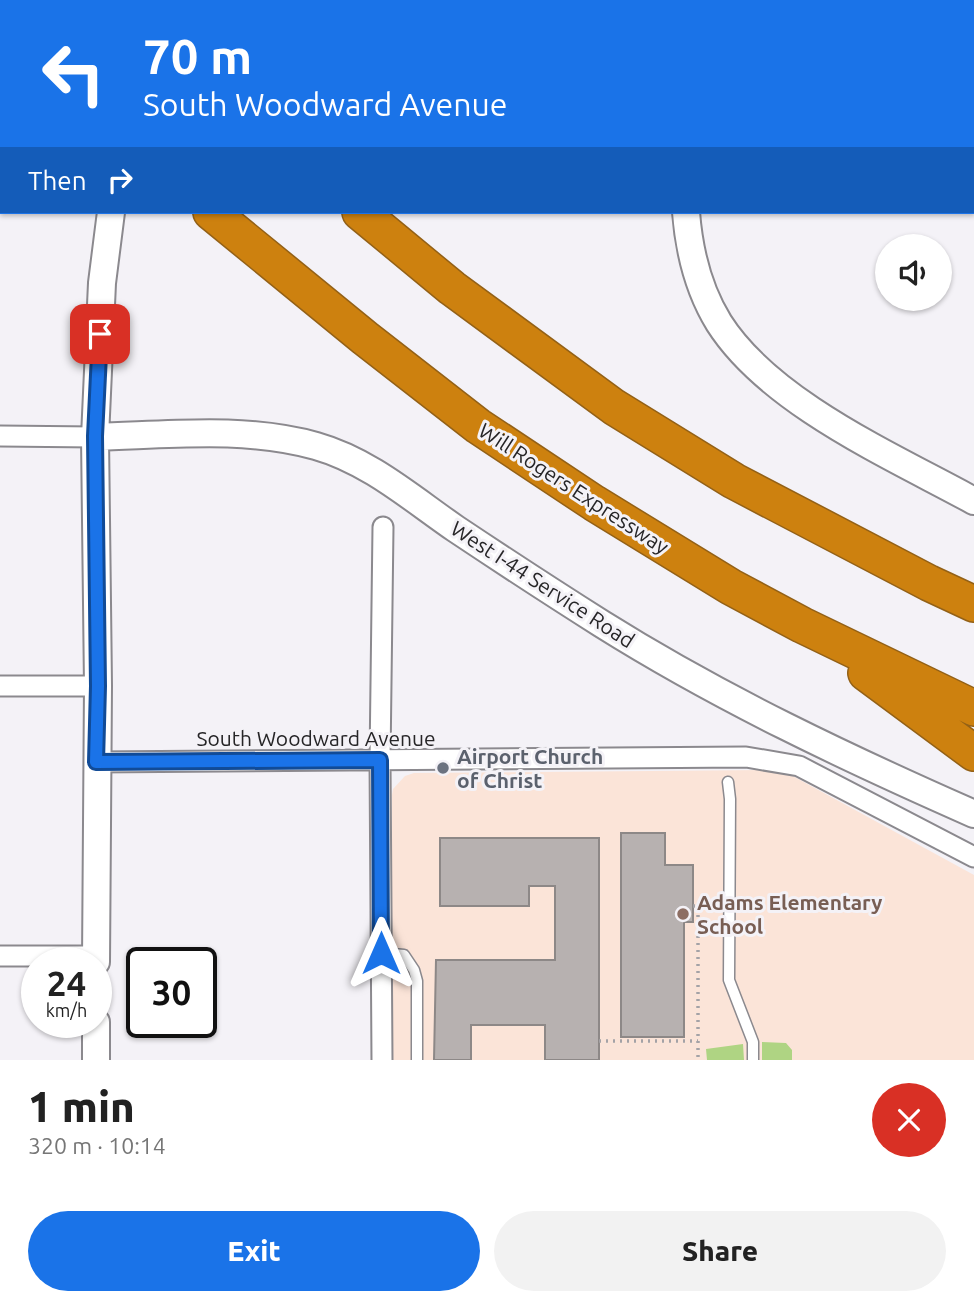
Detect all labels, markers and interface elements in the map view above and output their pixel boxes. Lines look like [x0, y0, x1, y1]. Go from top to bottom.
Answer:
icon: left [28, 28, 119, 119]
text: 70 m [143, 28, 252, 83]
text: South Woodward Avenue [143, 86, 507, 122]
icon: right [101, 161, 139, 199]
text: Then [28, 166, 87, 195]
map controls [875, 234, 952, 311]
button: sound [875, 234, 952, 311]
pin [70, 304, 130, 364]
icon: arrive [81, 315, 119, 353]
street label: Will Rogers Expressway [475, 418, 673, 558]
street label: West I-44 Service Road [447, 516, 639, 652]
street label: South Woodward Avenue [196, 726, 436, 750]
place label: Airport Church of Christ [457, 744, 603, 792]
marker: Airport Church of Christ [435, 760, 451, 776]
place label: Adams Elementary School [697, 890, 883, 938]
marker: Adams Elementary School [675, 906, 691, 922]
position arrow [344, 916, 418, 990]
speed limit sign: 30 [126, 947, 217, 1038]
text: 24 [47, 963, 86, 1003]
text: km/h [46, 1000, 87, 1020]
text: 1 min [28, 1083, 135, 1130]
button: close [872, 1083, 946, 1157]
text: 320 m · 10:14 [28, 1133, 166, 1158]
button: Exit [28, 1211, 480, 1291]
button: Share [494, 1211, 946, 1291]

